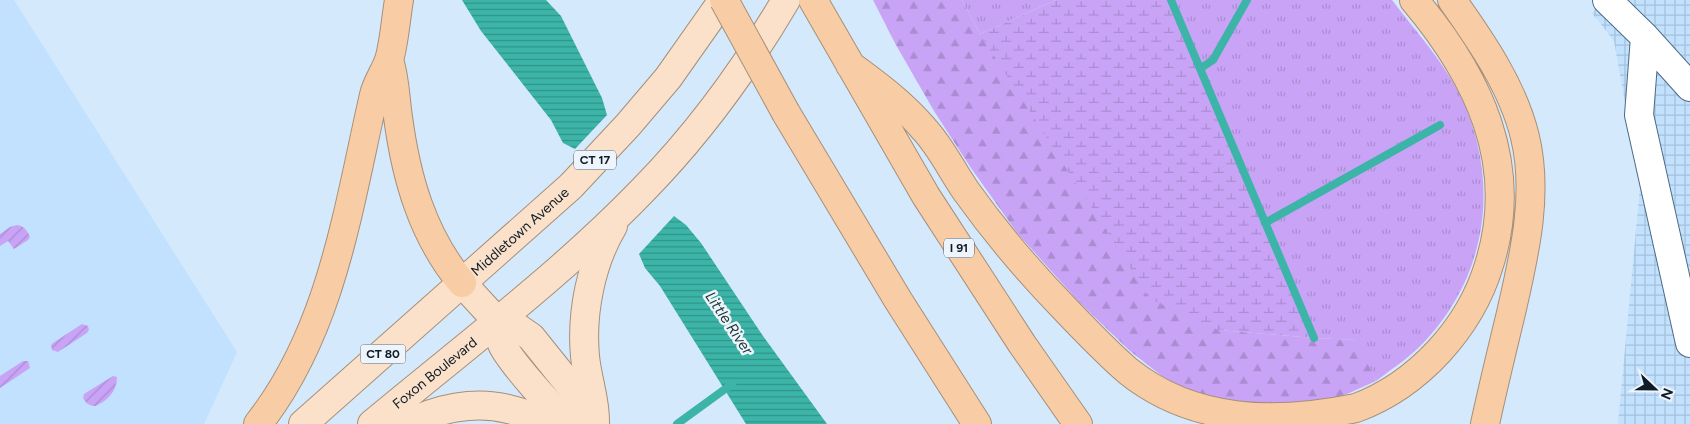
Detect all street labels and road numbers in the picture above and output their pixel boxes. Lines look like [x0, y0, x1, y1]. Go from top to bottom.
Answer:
road number: CT 17 [574, 150, 616, 170]
street label: Middletown Avenue [467, 183, 573, 279]
road number: I 91 [944, 238, 974, 258]
street label: Foxon Boulevard [389, 333, 480, 412]
road number: CT 80 [360, 344, 406, 364]

